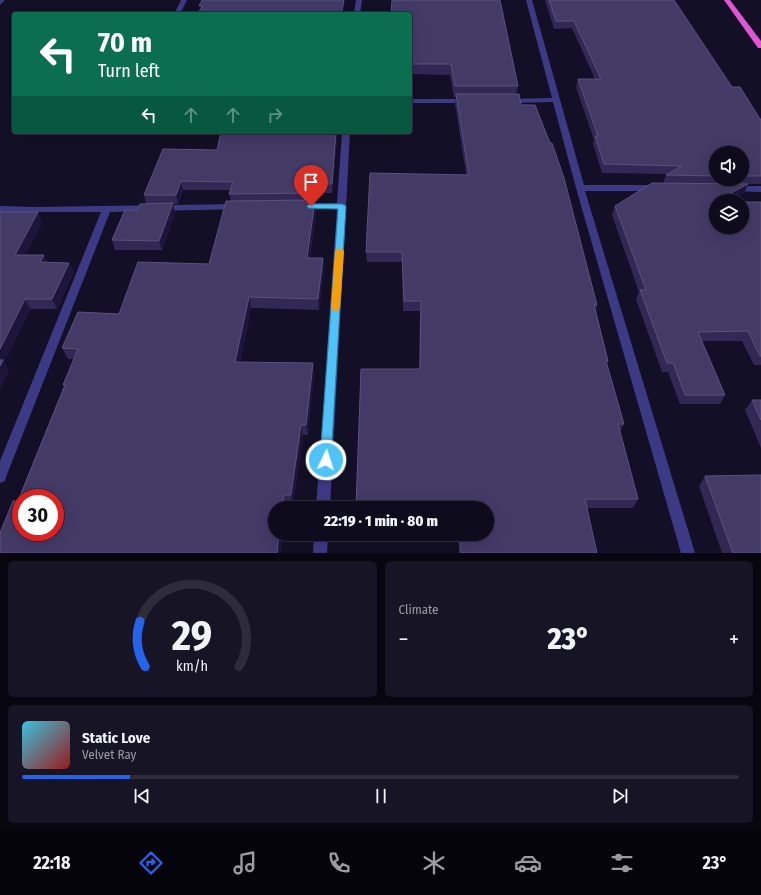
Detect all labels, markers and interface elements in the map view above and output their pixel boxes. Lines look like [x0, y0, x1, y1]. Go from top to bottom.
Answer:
text: 70 m [98, 26, 152, 59]
icon: left [32, 28, 84, 80]
text: Turn left [98, 60, 160, 82]
icon: left [138, 104, 160, 126]
icon: ahead [180, 104, 202, 126]
icon: ahead [222, 104, 244, 126]
icon: right [264, 104, 286, 126]
map controls [709, 146, 749, 234]
button: sound [709, 146, 749, 186]
pin [294, 165, 328, 206]
icon: arrive [300, 171, 322, 193]
button: layers [709, 194, 749, 234]
position arrow [305, 439, 347, 481]
speed limit sign: 30 [12, 489, 64, 541]
text: 22:19 · 1 min · 80 m [324, 512, 438, 530]
text: Climate [399, 602, 439, 617]
text: 29 [171, 611, 213, 661]
text: 23° [547, 621, 590, 657]
text: − [399, 626, 408, 653]
text: + [729, 626, 739, 653]
text: km/h [176, 658, 208, 675]
text: Static Love [82, 729, 150, 747]
text: Velvet Ray [82, 747, 136, 762]
icon: previous [131, 785, 153, 807]
icon: pause [370, 785, 392, 807]
icon: next [609, 785, 631, 807]
icon: directions [137, 849, 165, 877]
icon: music [231, 849, 259, 877]
icon: phone [325, 849, 353, 877]
icon: climate [420, 849, 448, 877]
icon: car [514, 849, 542, 877]
icon: filters [608, 849, 636, 877]
text: 22:18 [33, 852, 70, 874]
text: 23° [703, 852, 728, 874]

